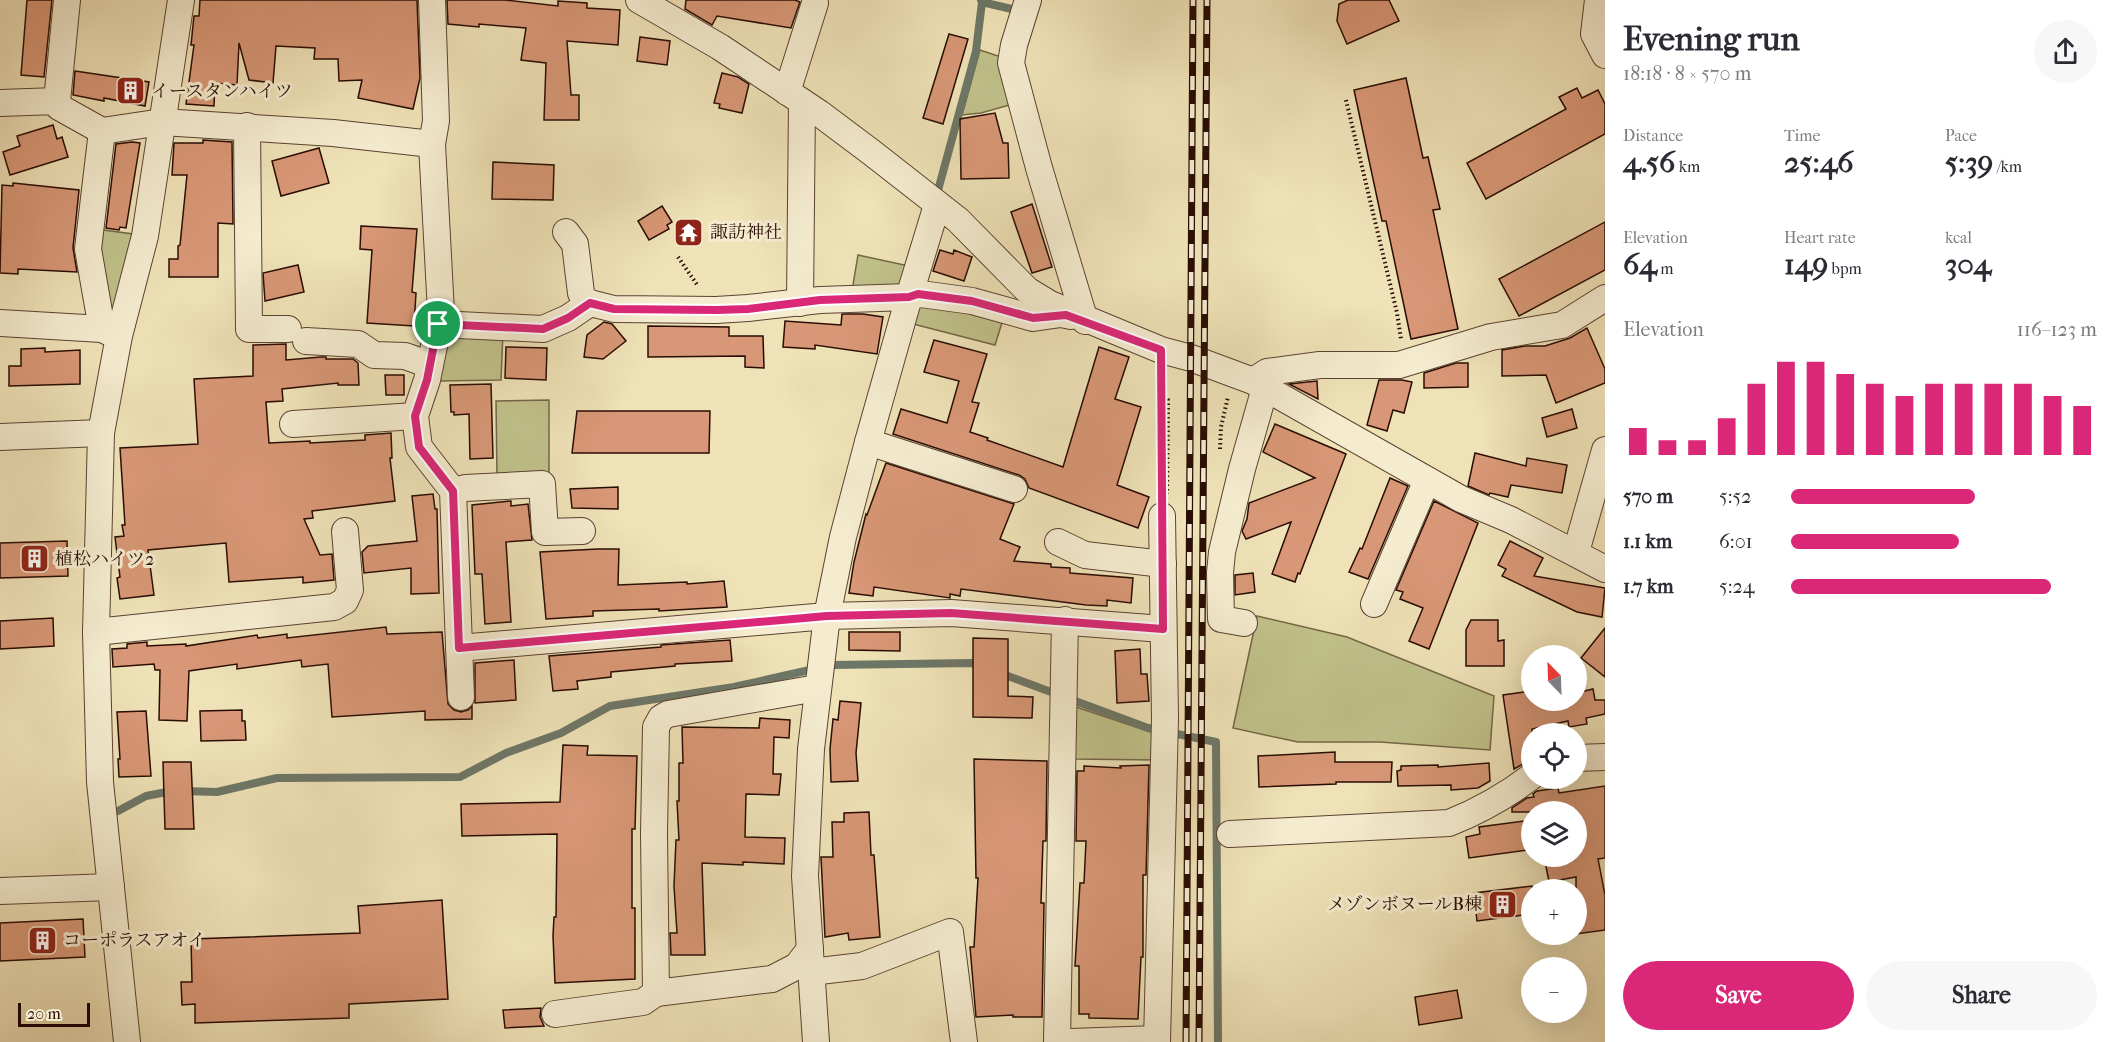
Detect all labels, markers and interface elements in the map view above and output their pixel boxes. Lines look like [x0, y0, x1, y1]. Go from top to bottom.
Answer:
text: Evening run [1623, 20, 1800, 59]
button: share [2034, 20, 2097, 83]
text: 18:18 · 8 × 570 m [1623, 62, 1751, 85]
building icon: イースタンハイツ [114, 75, 146, 107]
place label: イースタンハイツ [151, 81, 293, 102]
text: Distance [1623, 126, 1683, 145]
text: Time [1784, 126, 1820, 145]
text: Pace [1945, 126, 1977, 145]
text: 4.56 [1623, 145, 1675, 180]
text: 25:46 [1784, 145, 1854, 180]
text: 5:39 [1945, 145, 1993, 180]
text: km [1675, 157, 1700, 176]
text: /km [1993, 157, 2022, 176]
temple icon: 諏訪神社 [673, 216, 705, 248]
place label: 諏訪神社 [710, 222, 782, 243]
text: Elevation [1623, 228, 1688, 247]
text: Heart rate [1784, 228, 1856, 247]
text: kcal [1945, 228, 1972, 247]
text: 64 [1623, 247, 1657, 282]
text: 149 [1784, 247, 1828, 282]
text: 304 [1945, 247, 1991, 282]
text: m [1657, 259, 1674, 278]
text: bpm [1828, 259, 1862, 278]
pin [412, 298, 463, 349]
icon: arrive [421, 307, 454, 340]
text: Elevation [1623, 318, 1704, 341]
text: 116–123 m [2017, 318, 2097, 341]
text: 570 m [1623, 485, 1673, 508]
text: 5:52 [1719, 485, 1751, 508]
text: 1.1 km [1623, 530, 1672, 553]
text: 6:01 [1719, 530, 1753, 553]
building icon: 植松ハイツ2 [18, 543, 50, 575]
place label: 植松ハイツ2 [55, 549, 154, 570]
text: 1.7 km [1623, 575, 1674, 598]
text: 5:24 [1719, 575, 1755, 598]
north arrow [1521, 645, 1587, 711]
map controls [1521, 645, 1587, 1023]
button: locate [1521, 723, 1587, 789]
button: layers [1521, 801, 1587, 867]
button: + [1521, 879, 1587, 945]
building icon: メゾンボヌールB棟 [1487, 888, 1519, 920]
place label: メゾンボヌールB棟 [1327, 894, 1482, 915]
building icon: コーポラスアオイ [26, 924, 58, 956]
place label: コーポラスアオイ [63, 930, 205, 951]
button: − [1521, 957, 1587, 1023]
button: Save [1623, 961, 1854, 1030]
button: Share [1866, 961, 2097, 1030]
scale bar [18, 1000, 90, 1028]
text: 20 m [27, 1004, 61, 1023]

